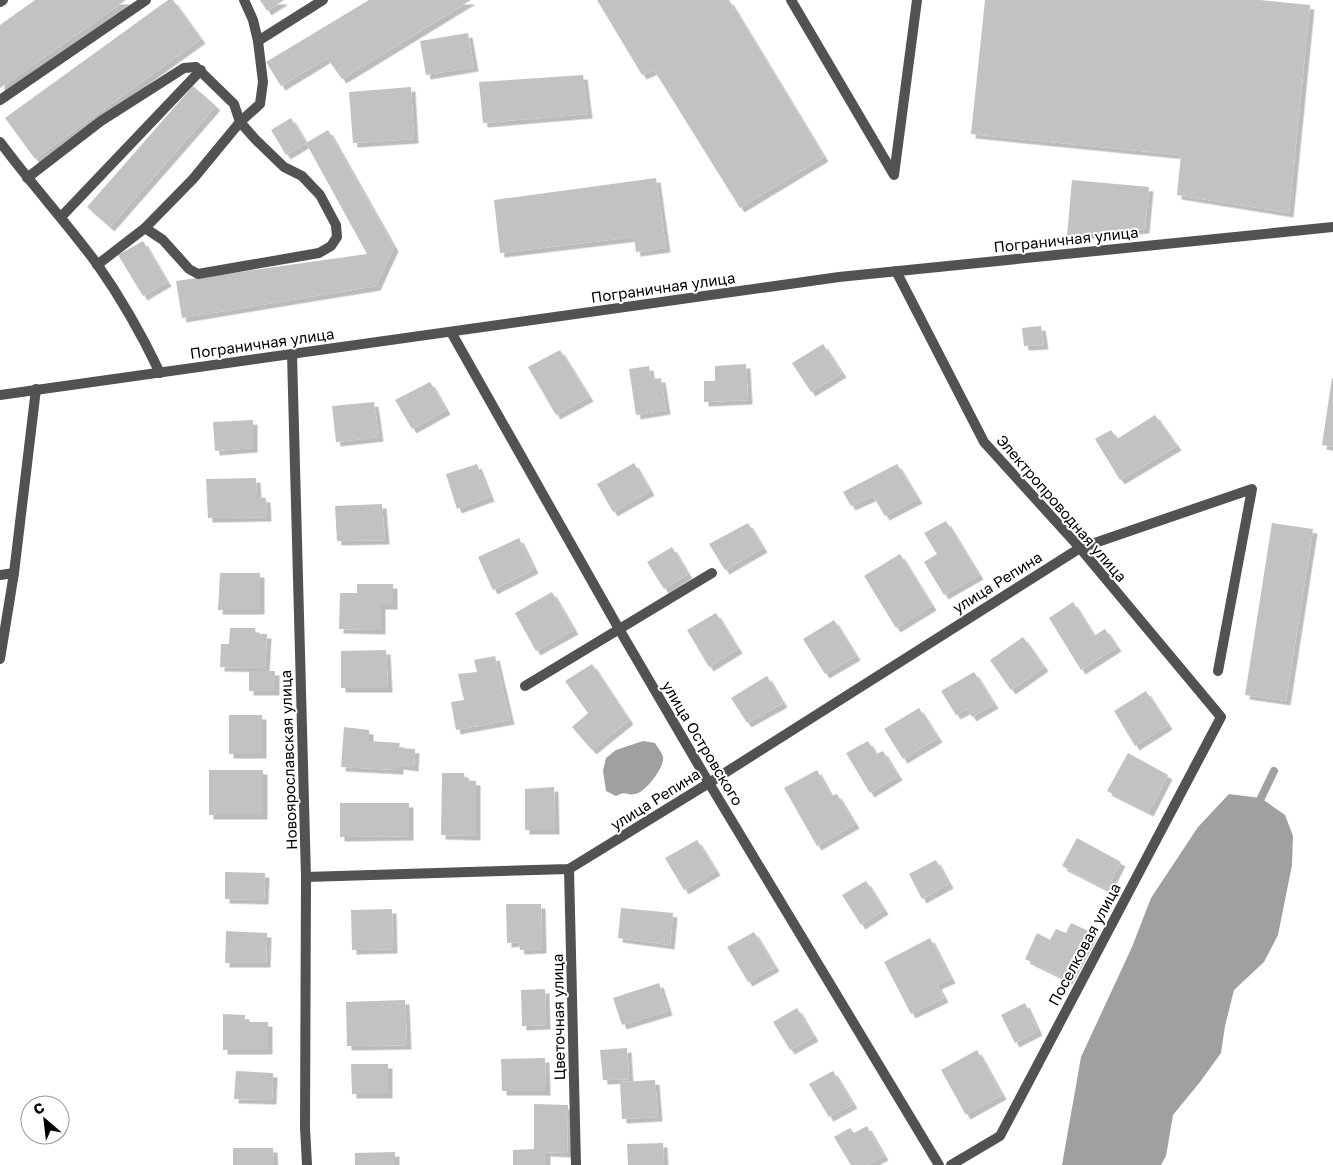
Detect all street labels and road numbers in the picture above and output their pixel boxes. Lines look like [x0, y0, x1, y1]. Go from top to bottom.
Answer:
street label: Пограничная улица [993, 222, 1139, 256]
street label: Пограничная улица [590, 268, 736, 306]
street label: Пограничная улица [189, 324, 335, 362]
street label: Электропроводная улица [993, 431, 1131, 585]
street label: улица Репина [949, 547, 1045, 617]
street label: Новоярославская улица [276, 670, 300, 850]
street label: улица Островского [659, 677, 747, 809]
street label: улица Репина [607, 764, 703, 834]
street label: Поселковая улица [1044, 880, 1124, 1008]
street label: Цветочная улица [548, 953, 568, 1081]

